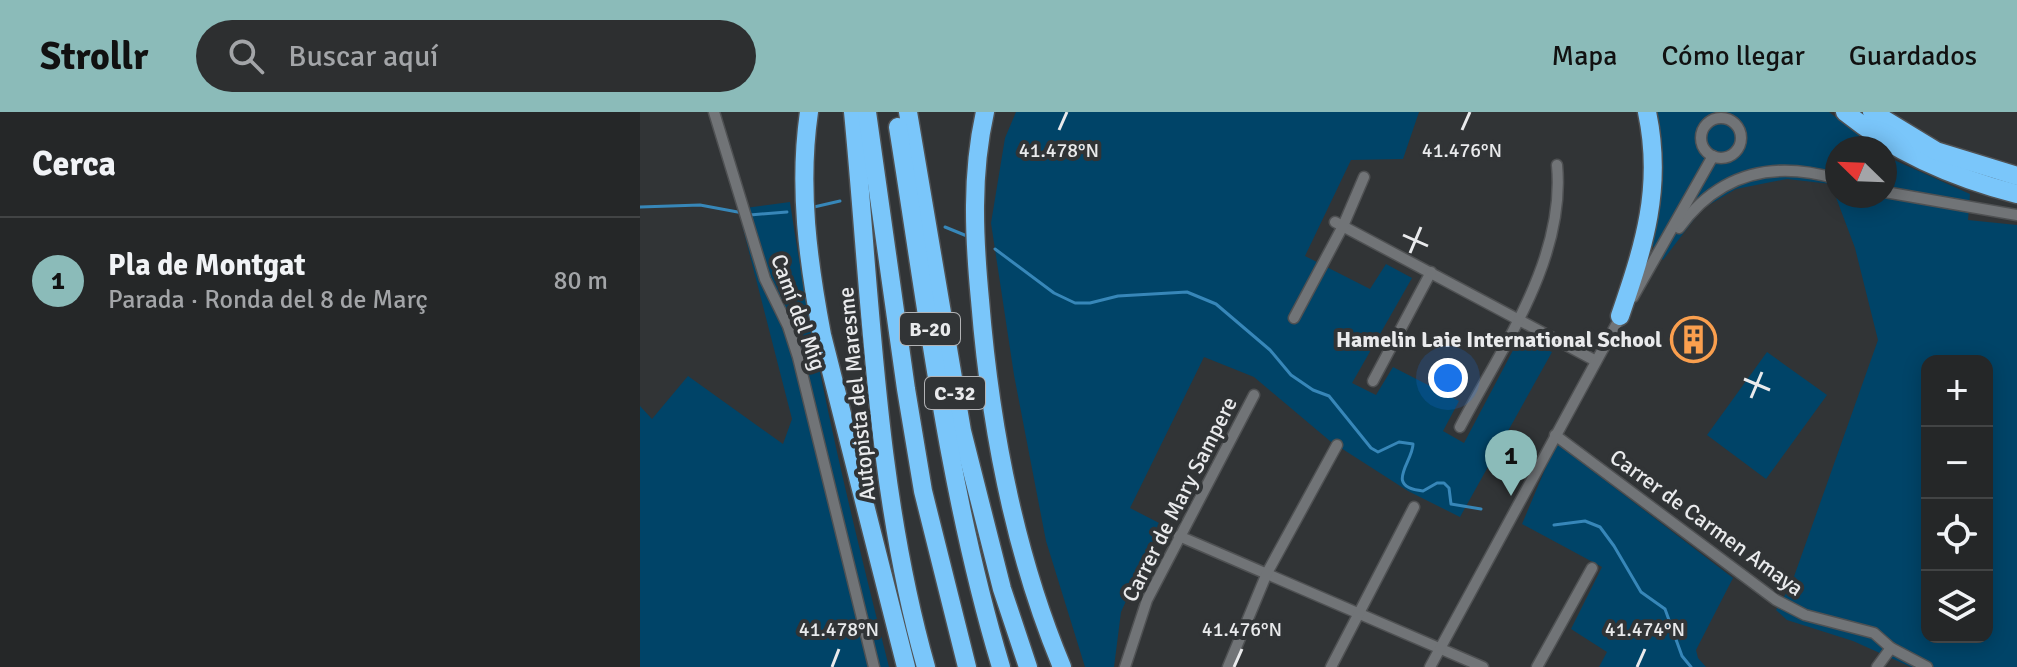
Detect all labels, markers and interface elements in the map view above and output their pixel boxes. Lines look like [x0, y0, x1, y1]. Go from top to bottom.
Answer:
search box [196, 20, 756, 92]
text: Strollr [40, 33, 148, 80]
icon: search [224, 34, 268, 78]
text: Buscar aquí [288, 38, 438, 75]
text: Mapa [1552, 39, 1617, 73]
text: Cómo llegar [1661, 39, 1805, 73]
text: Guardados [1849, 39, 1977, 73]
north arrow [1825, 136, 1897, 208]
text: 41.478°N [1019, 138, 1099, 163]
text: 41.476°N [1422, 138, 1502, 163]
text: Cerca [32, 143, 116, 185]
text: Pla de Montgat [108, 247, 305, 284]
street label: Camí del Mig [765, 250, 832, 374]
text: 1 [51, 265, 65, 297]
text: 80 m [553, 265, 608, 297]
text: Parada · Ronda del 8 de Març [108, 284, 428, 316]
street label: Autopista del Maresme [832, 286, 881, 502]
road number: B-20 [900, 313, 960, 345]
building icon: Hamelin Laie International School [1669, 315, 1717, 363]
place label: Hamelin Laie International School [1336, 326, 1662, 353]
map controls [1921, 355, 1993, 643]
button: + [1921, 355, 1993, 427]
your location [1428, 358, 1468, 398]
road number: C-32 [925, 377, 985, 409]
street label: Carrer de Mary Sampere [1116, 392, 1243, 606]
button: − [1921, 427, 1993, 499]
pin: 1 [1485, 430, 1537, 496]
street label: Carrer de Carmen Amaya [1605, 443, 1809, 602]
button: locate [1921, 499, 1993, 571]
button: layers [1921, 571, 1993, 643]
text: 41.478°N [799, 617, 879, 642]
text: 41.476°N [1202, 617, 1282, 642]
text: 41.474°N [1605, 617, 1685, 642]

